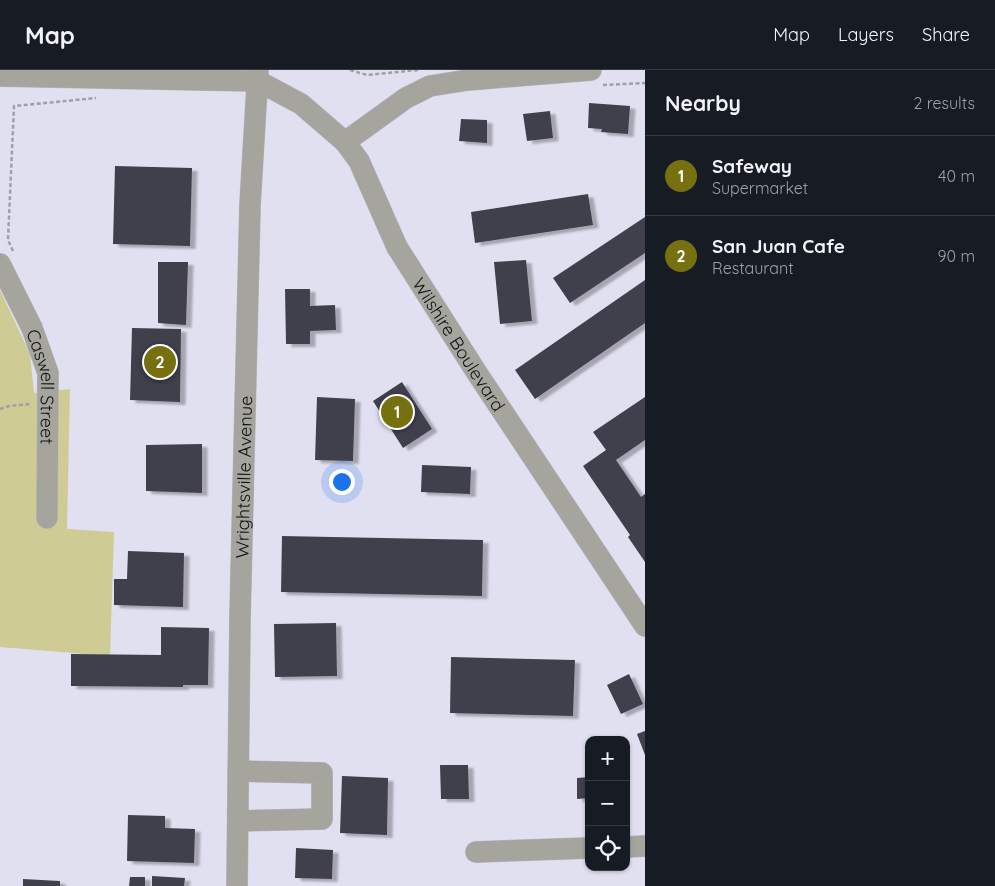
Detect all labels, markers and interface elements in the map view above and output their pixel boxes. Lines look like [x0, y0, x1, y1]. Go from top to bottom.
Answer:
text: Map [25, 20, 75, 50]
text: Map [773, 23, 810, 46]
text: Layers [838, 23, 894, 46]
text: Share [922, 23, 970, 46]
text: Nearby [665, 90, 741, 116]
text: 2 results [913, 93, 975, 113]
text: Safeway [712, 154, 792, 178]
text: 1 [678, 166, 684, 186]
text: 40 m [938, 166, 975, 186]
text: Supermarket [712, 178, 808, 198]
text: San Juan Cafe [712, 234, 845, 258]
text: 2 [676, 246, 686, 266]
text: 90 m [938, 246, 975, 266]
text: Restaurant [712, 258, 794, 278]
street label: Wilshire Boulevard [408, 273, 511, 415]
street label: Caswell Street [22, 326, 60, 444]
pin: 2 [144, 343, 176, 381]
pin: 1 [381, 393, 413, 431]
street label: Wrightsville Avenue [230, 395, 257, 559]
your location [329, 469, 355, 495]
map controls [585, 736, 630, 871]
button: + [585, 736, 630, 781]
button: − [585, 781, 630, 826]
button: locate [585, 826, 630, 871]

